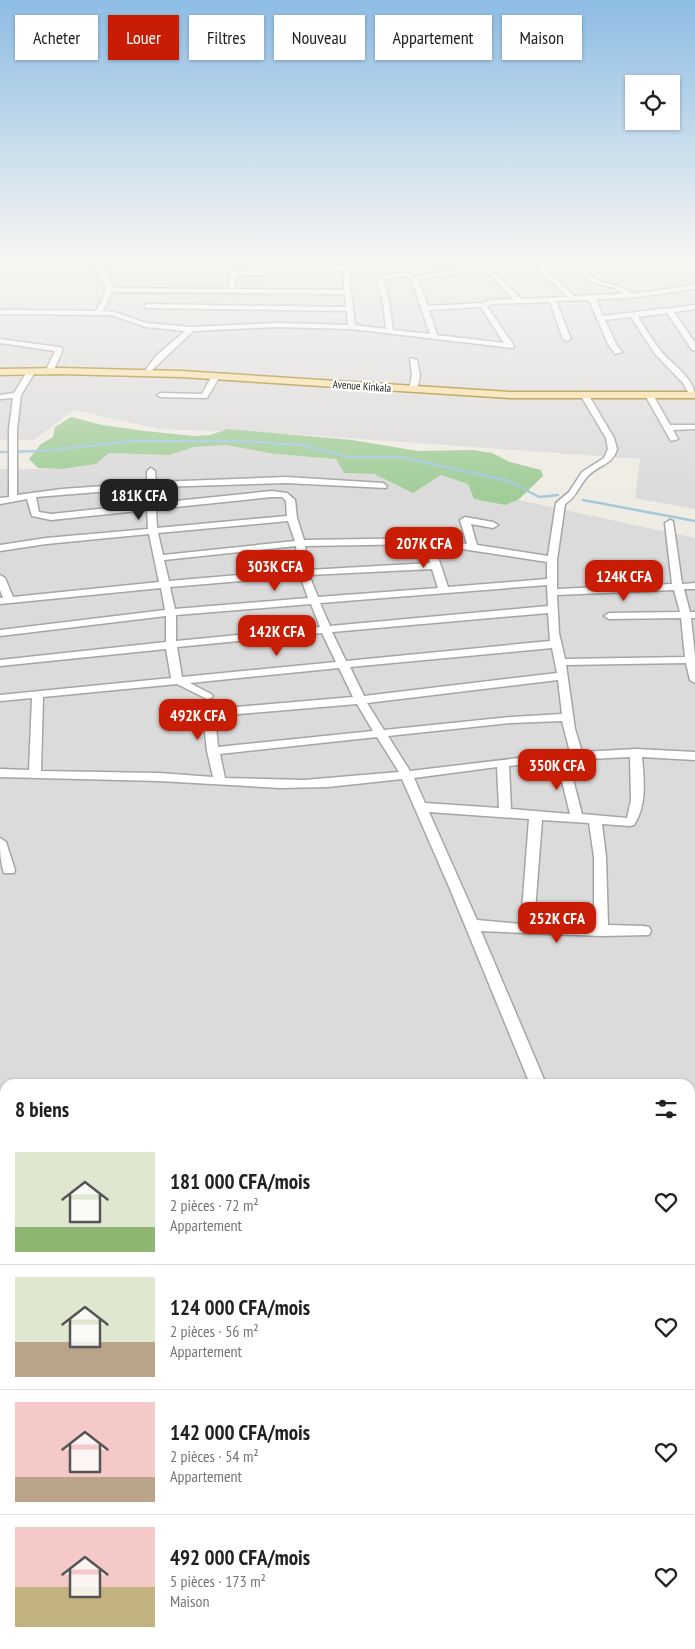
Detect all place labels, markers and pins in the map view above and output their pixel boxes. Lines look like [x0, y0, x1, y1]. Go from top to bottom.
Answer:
pin: 181K CFA [87, 478, 191, 521]
pin: 207K CFA [372, 526, 476, 569]
pin: 303K CFA [223, 550, 327, 592]
pin: 124K CFA [572, 560, 676, 602]
pin: 142K CFA [225, 614, 329, 657]
pin: 492K CFA [146, 698, 250, 741]
pin: 350K CFA [505, 748, 609, 791]
pin: 252K CFA [505, 902, 609, 944]

